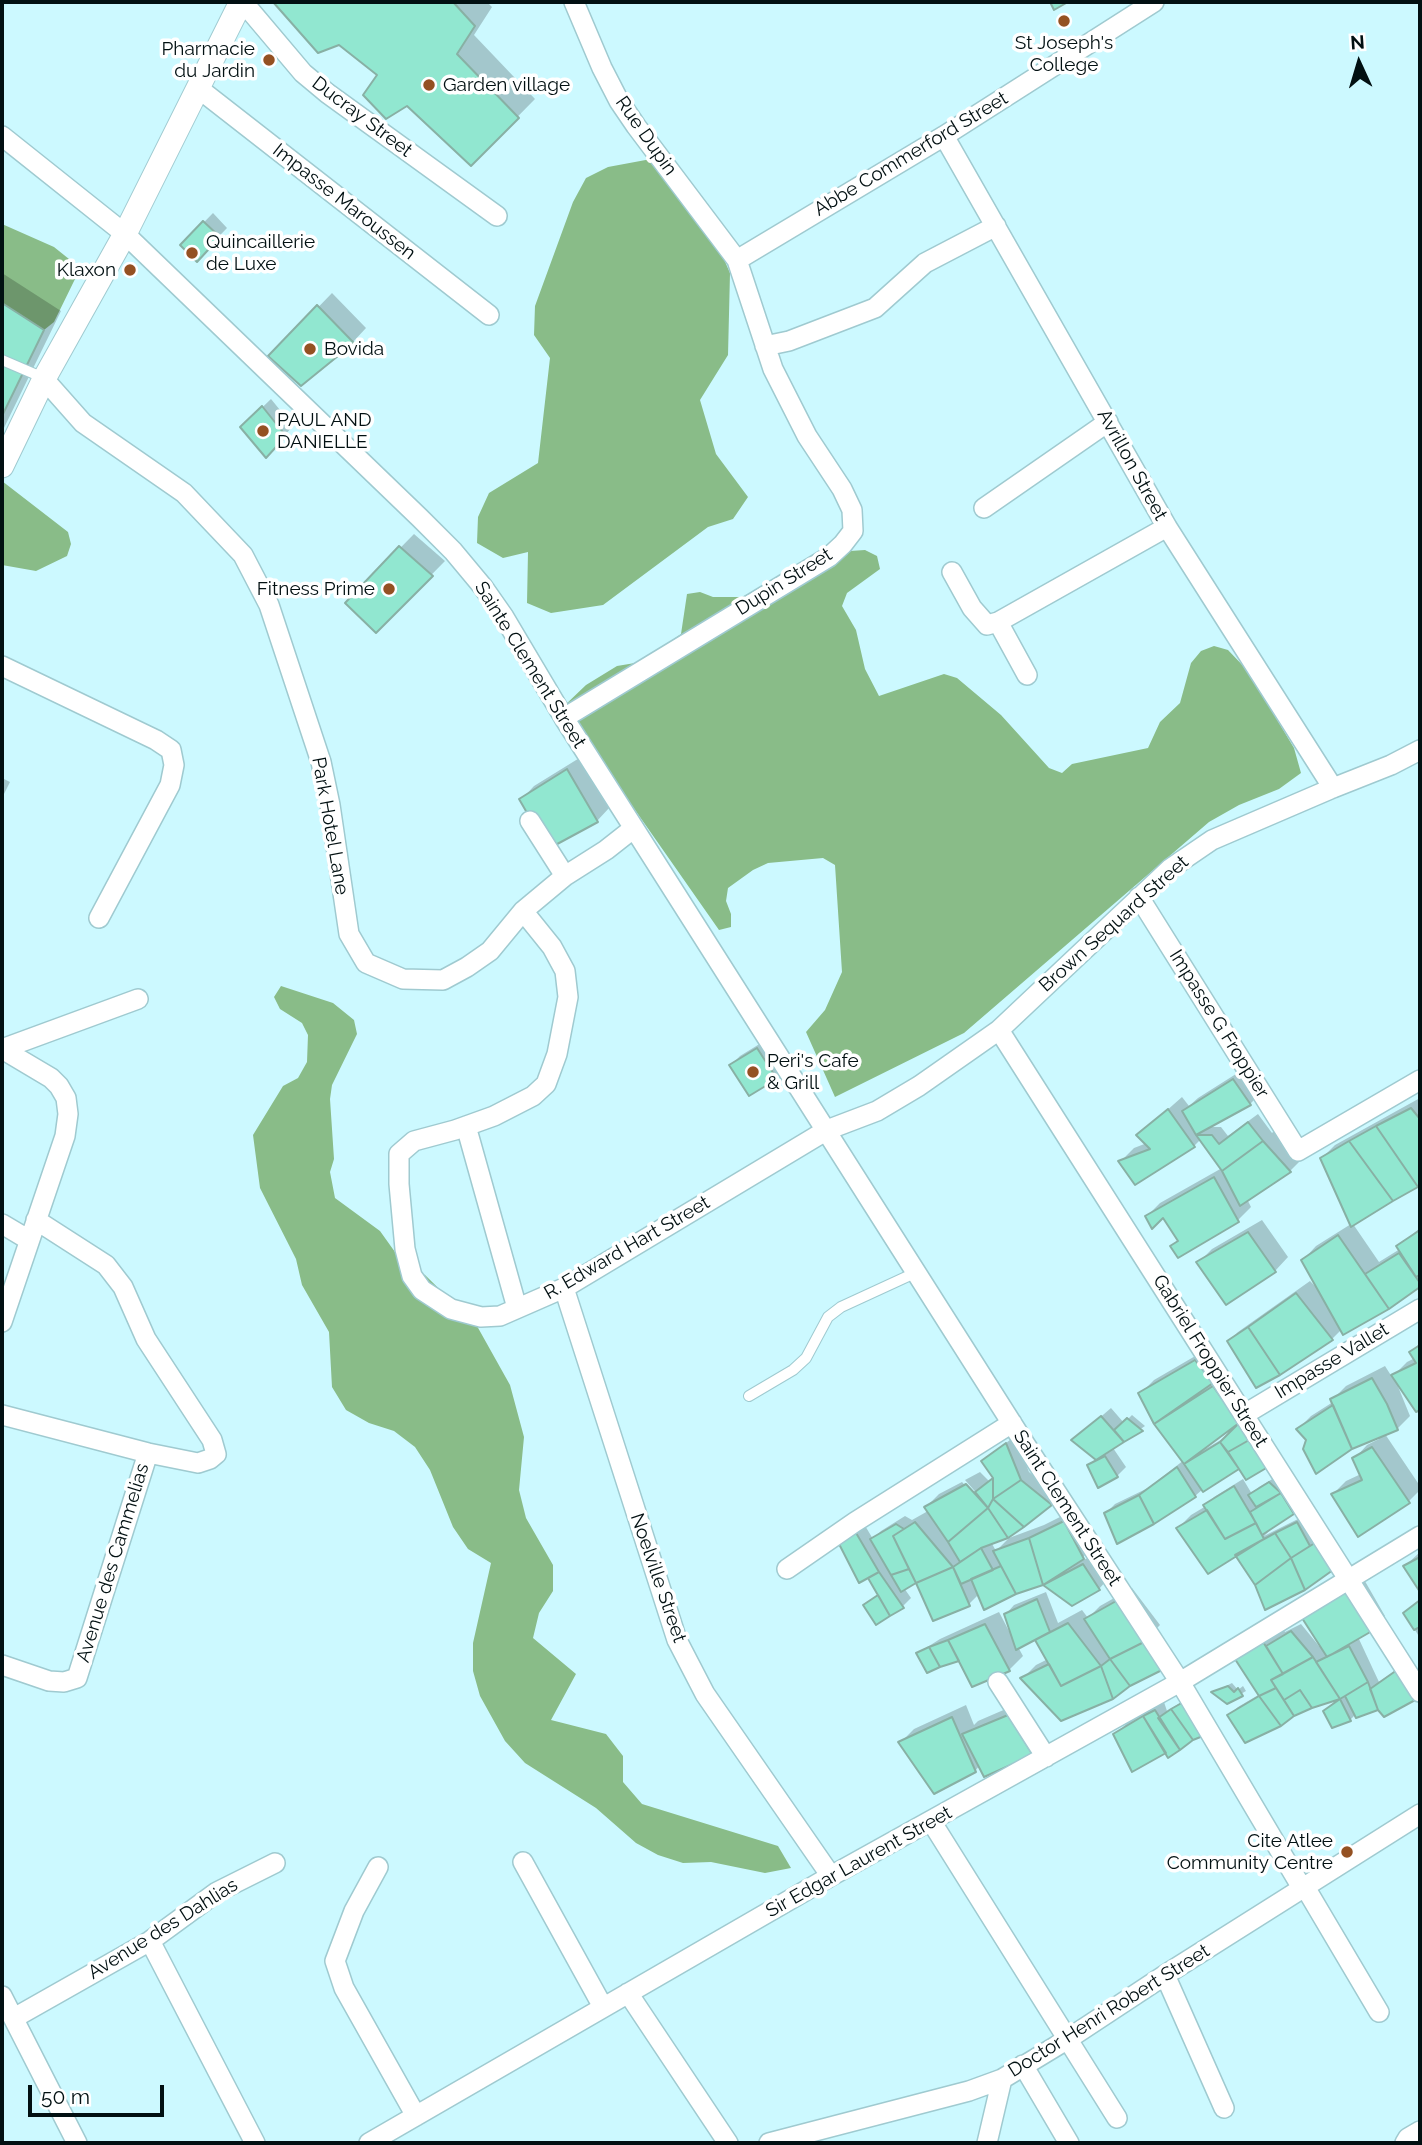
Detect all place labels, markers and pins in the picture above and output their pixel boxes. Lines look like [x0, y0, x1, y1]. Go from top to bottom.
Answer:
marker: St Joseph's College [1056, 13, 1072, 29]
place label: St Joseph's College [1015, 32, 1113, 76]
place label: Pharmacie du Jardin [162, 38, 255, 82]
marker: Pharmacie du Jardin [261, 52, 277, 68]
place label: Garden village [443, 74, 570, 96]
marker: Garden village [421, 77, 437, 93]
place label: Quincaillerie de Luxe [206, 231, 315, 275]
marker: Quincaillerie de Luxe [184, 245, 200, 261]
place label: Klaxon [57, 259, 116, 281]
marker: Klaxon [122, 262, 138, 278]
place label: Bovida [324, 338, 384, 360]
marker: Bovida [302, 341, 318, 357]
place label: PAUL AND DANIELLE [277, 409, 372, 453]
marker: PAUL AND DANIELLE [255, 423, 271, 439]
place label: Fitness Prime [257, 578, 375, 600]
marker: Fitness Prime [381, 581, 397, 597]
place label: Peri's Cafe & Grill [767, 1050, 859, 1094]
marker: Peri's Cafe & Grill [745, 1064, 761, 1080]
place label: Cite Atlee Community Centre [1167, 1830, 1333, 1874]
marker: Cite Atlee Community Centre [1339, 1844, 1355, 1860]

